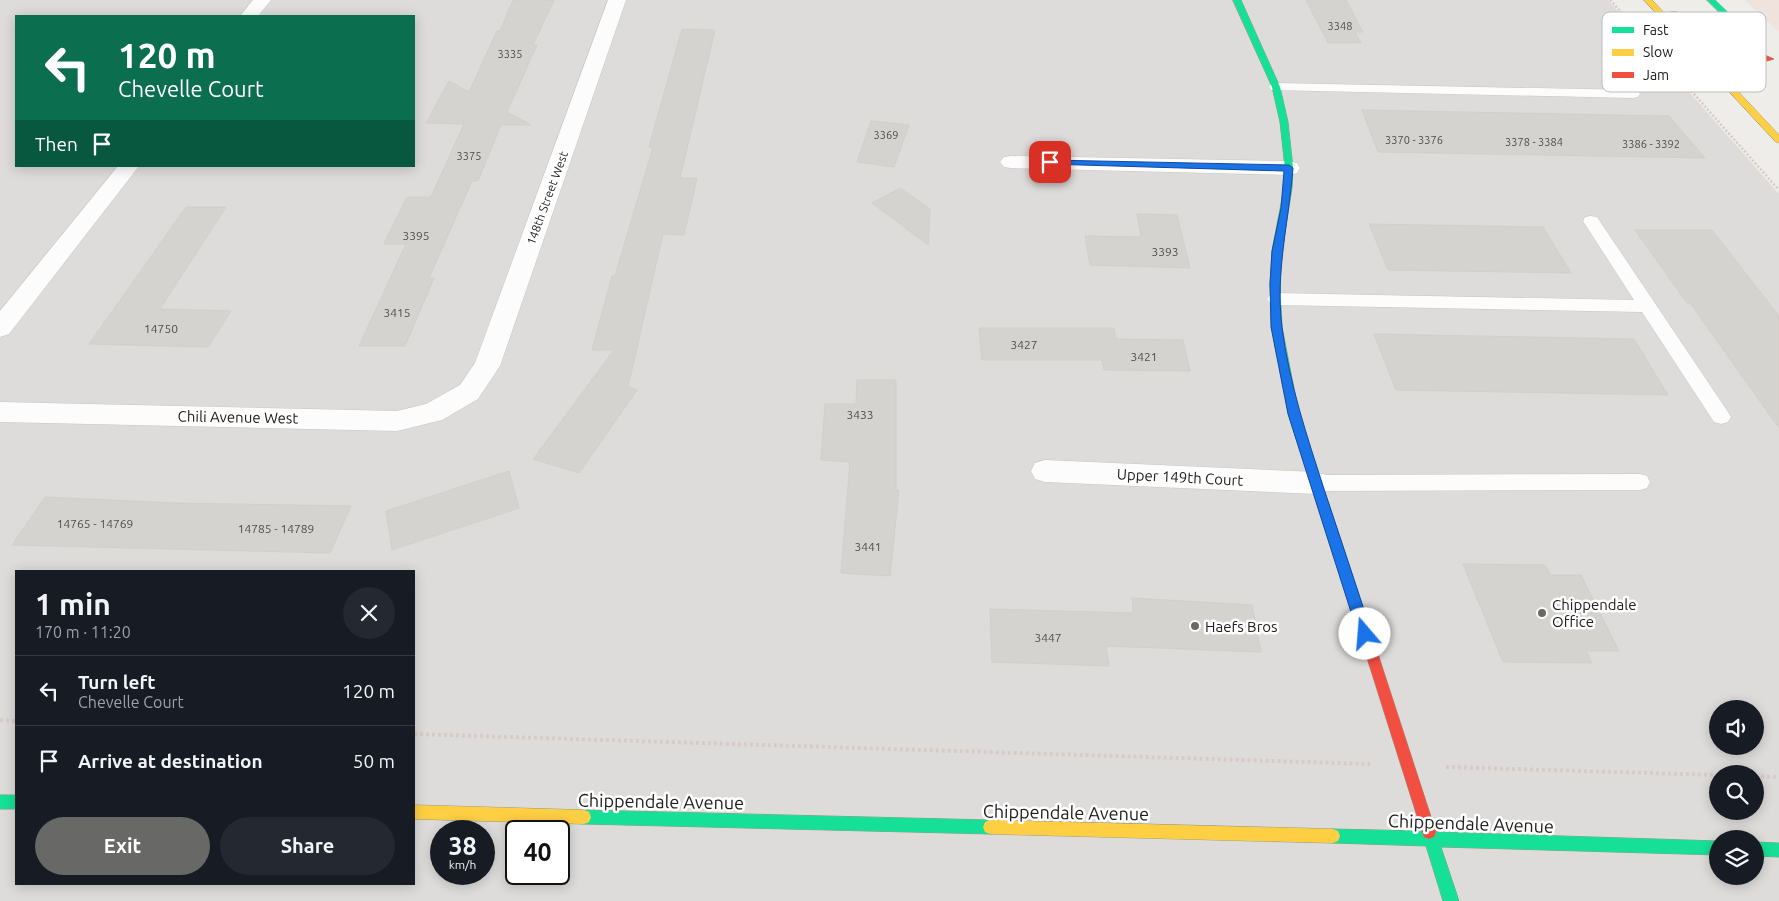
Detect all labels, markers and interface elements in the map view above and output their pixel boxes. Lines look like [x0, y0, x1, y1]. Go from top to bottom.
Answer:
legend [1602, 12, 1766, 92]
house number: 3348 [1328, 20, 1352, 32]
text: Fast [1643, 22, 1669, 38]
icon: left [35, 35, 100, 100]
text: 120 m [118, 35, 216, 75]
text: Slow [1643, 44, 1673, 60]
house number: 3335 [498, 48, 522, 60]
text: Jam [1643, 67, 1669, 83]
text: Chevelle Court [118, 76, 264, 101]
house number: 3369 [874, 129, 898, 141]
icon: arrive [88, 130, 116, 158]
text: Then [35, 133, 78, 155]
house number: 3370 - 3376 [1385, 134, 1443, 146]
house number: 3378 - 3384 [1505, 136, 1563, 148]
house number: 3386 - 3392 [1622, 138, 1680, 150]
pin [1029, 141, 1071, 183]
icon: arrive [1036, 148, 1064, 176]
street label: 148th Street West [524, 149, 570, 246]
house number: 3375 [457, 150, 481, 162]
house number: 3395 [402, 229, 430, 242]
house number: 3393 [1151, 245, 1179, 258]
house number: 3415 [383, 306, 411, 319]
house number: 14750 [144, 322, 178, 335]
house number: 3427 [1010, 338, 1038, 351]
house number: 3421 [1130, 350, 1158, 363]
street label: Chili Avenue West [177, 407, 299, 427]
house number: 3433 [846, 408, 874, 421]
street label: Upper 149th Court [1116, 465, 1244, 489]
house number: 14765 - 14769 [57, 517, 133, 530]
house number: 14785 - 14789 [238, 522, 314, 535]
house number: 3441 [854, 540, 882, 553]
text: 1 min [35, 587, 111, 621]
button: close [343, 587, 395, 639]
place label: Chippendale Office [1552, 596, 1637, 630]
position arrow [1338, 607, 1390, 659]
marker: Chippendale Office [1536, 607, 1548, 619]
place label: Haefs Bros [1205, 618, 1278, 635]
marker: Haefs Bros [1189, 620, 1201, 632]
text: 170 m · 11:20 [35, 623, 131, 641]
house number: 3447 [1034, 631, 1062, 644]
text: Turn left [78, 671, 156, 693]
icon: left [35, 677, 63, 705]
text: 120 m [342, 680, 395, 702]
text: Chevelle Court [78, 693, 184, 711]
map controls [1709, 700, 1764, 885]
button: sound [1709, 700, 1764, 755]
icon: arrive [35, 747, 63, 775]
text: Arrive at destination [78, 750, 263, 772]
text: 50 m [353, 750, 395, 772]
button: search [1709, 765, 1764, 820]
street label: Chippendale Avenue [578, 790, 744, 812]
street label: Chippendale Avenue [983, 801, 1149, 823]
street label: Chippendale Avenue [1388, 810, 1554, 836]
button: Exit [35, 817, 210, 875]
button: Share [220, 817, 395, 875]
speed limit sign: 40 [505, 820, 570, 885]
button: layers [1709, 830, 1764, 885]
text: 38 [448, 832, 477, 860]
text: km/h [449, 858, 476, 871]

